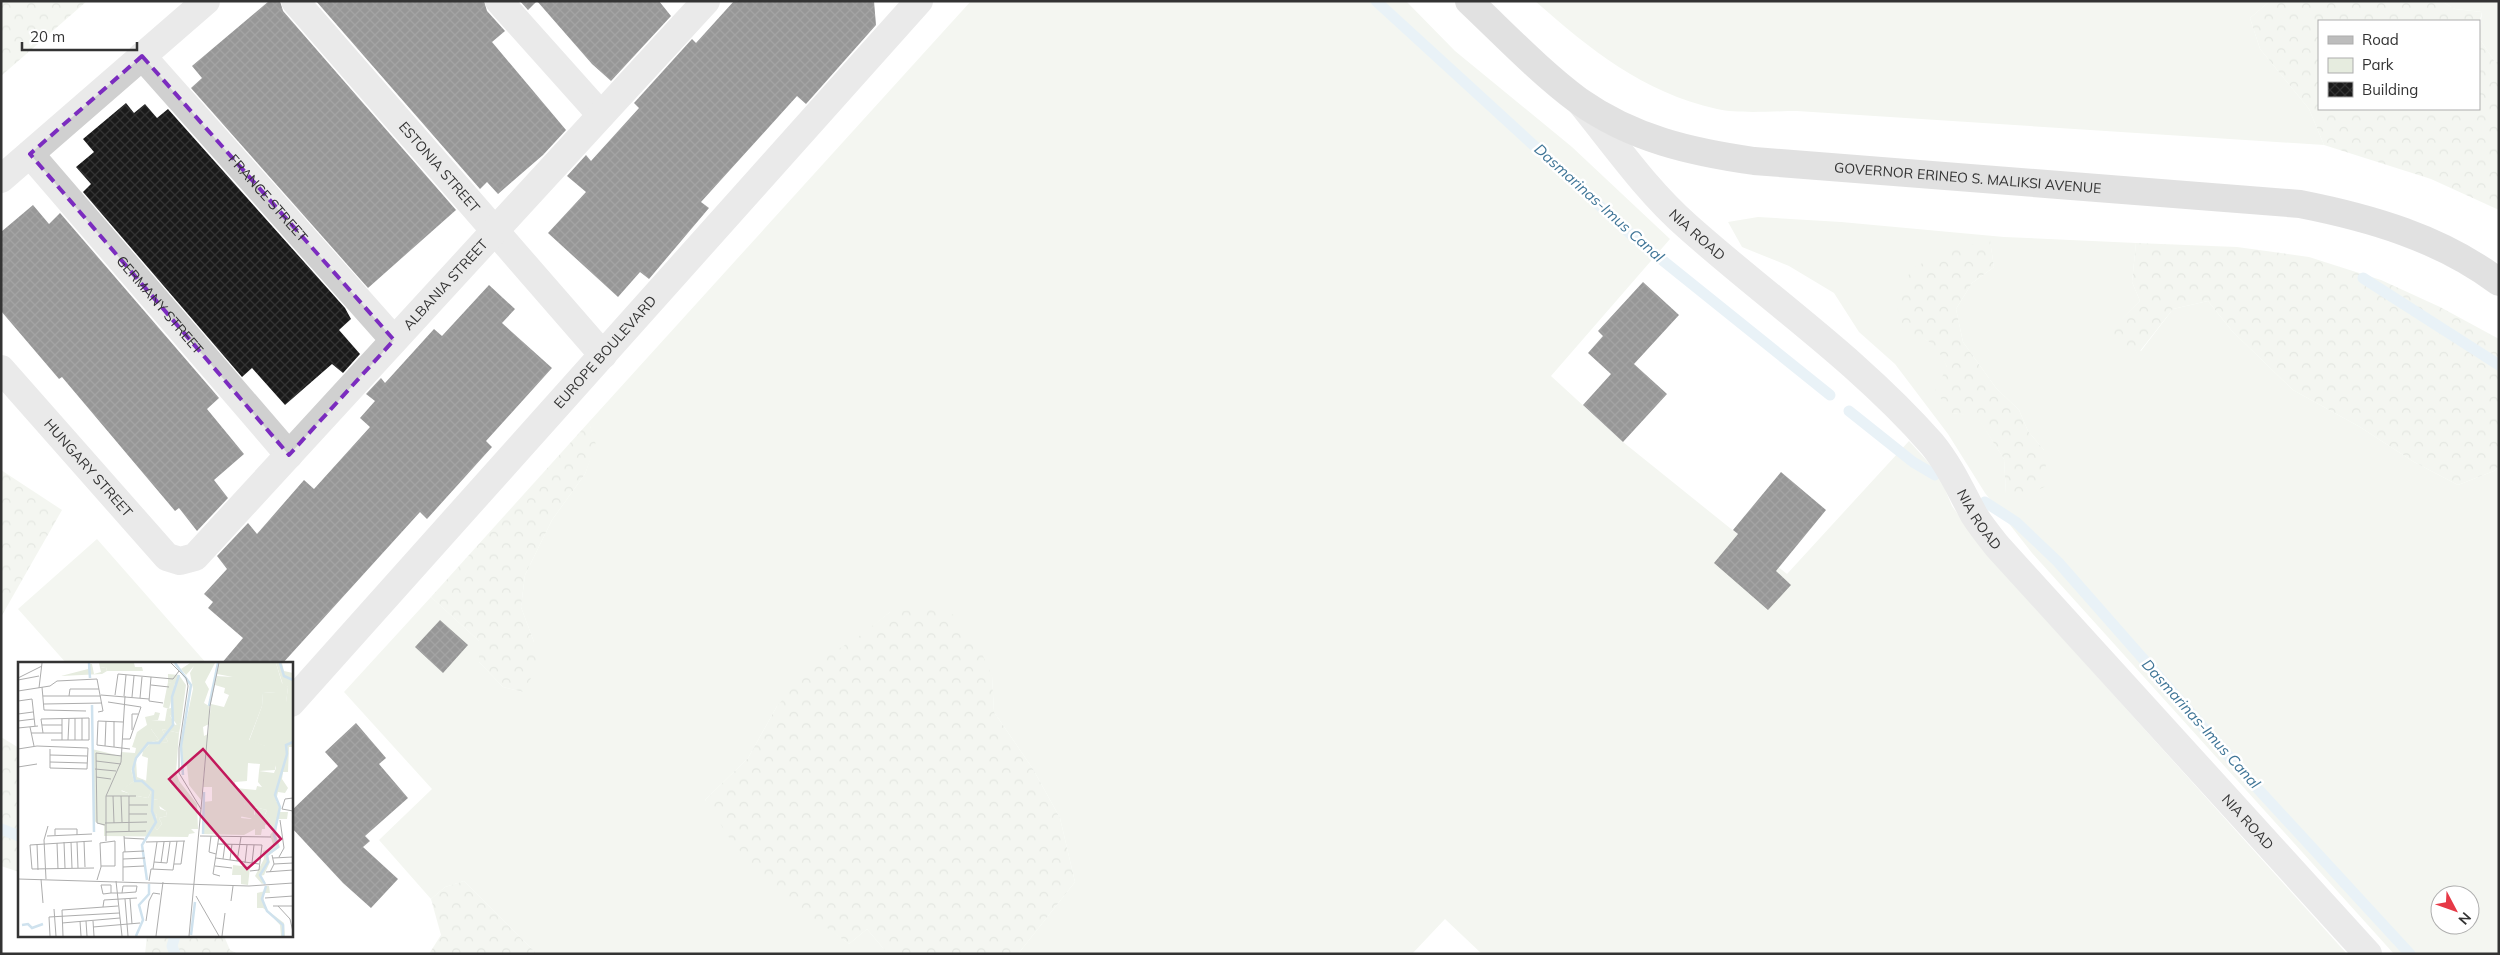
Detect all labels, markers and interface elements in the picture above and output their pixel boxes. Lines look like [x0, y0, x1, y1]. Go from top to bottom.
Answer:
scale bar [22, 20, 138, 52]
legend [2318, 20, 2480, 110]
text: 20 m [30, 27, 65, 46]
text: Road [2362, 30, 2399, 49]
text: Park [2362, 55, 2394, 74]
text: Building [2362, 80, 2418, 99]
street label: ESTONIA STREET [395, 118, 484, 217]
water label: Dasmarinas-Imus Canal [1531, 139, 1668, 266]
street label: FRANCE STREET [225, 151, 312, 246]
street label: GOVERNOR ERINEO S. MALIKSI AVENUE [1833, 158, 2102, 197]
street label: NIA ROAD [1665, 205, 1729, 264]
street label: ALBANIA STREET [399, 235, 492, 334]
street label: GERMANY STREET [112, 252, 208, 358]
street label: EUROPE BOULEVARD [550, 292, 660, 412]
street label: HUNGARY STREET [40, 415, 137, 521]
street label: NIA ROAD [1953, 486, 2006, 554]
water label: Dasmarinas-Imus Canal [2138, 655, 2265, 793]
inset map [18, 662, 292, 938]
street label: NIA ROAD [2218, 790, 2278, 853]
north arrow [2430, 885, 2480, 935]
text: N [2455, 909, 2475, 928]

